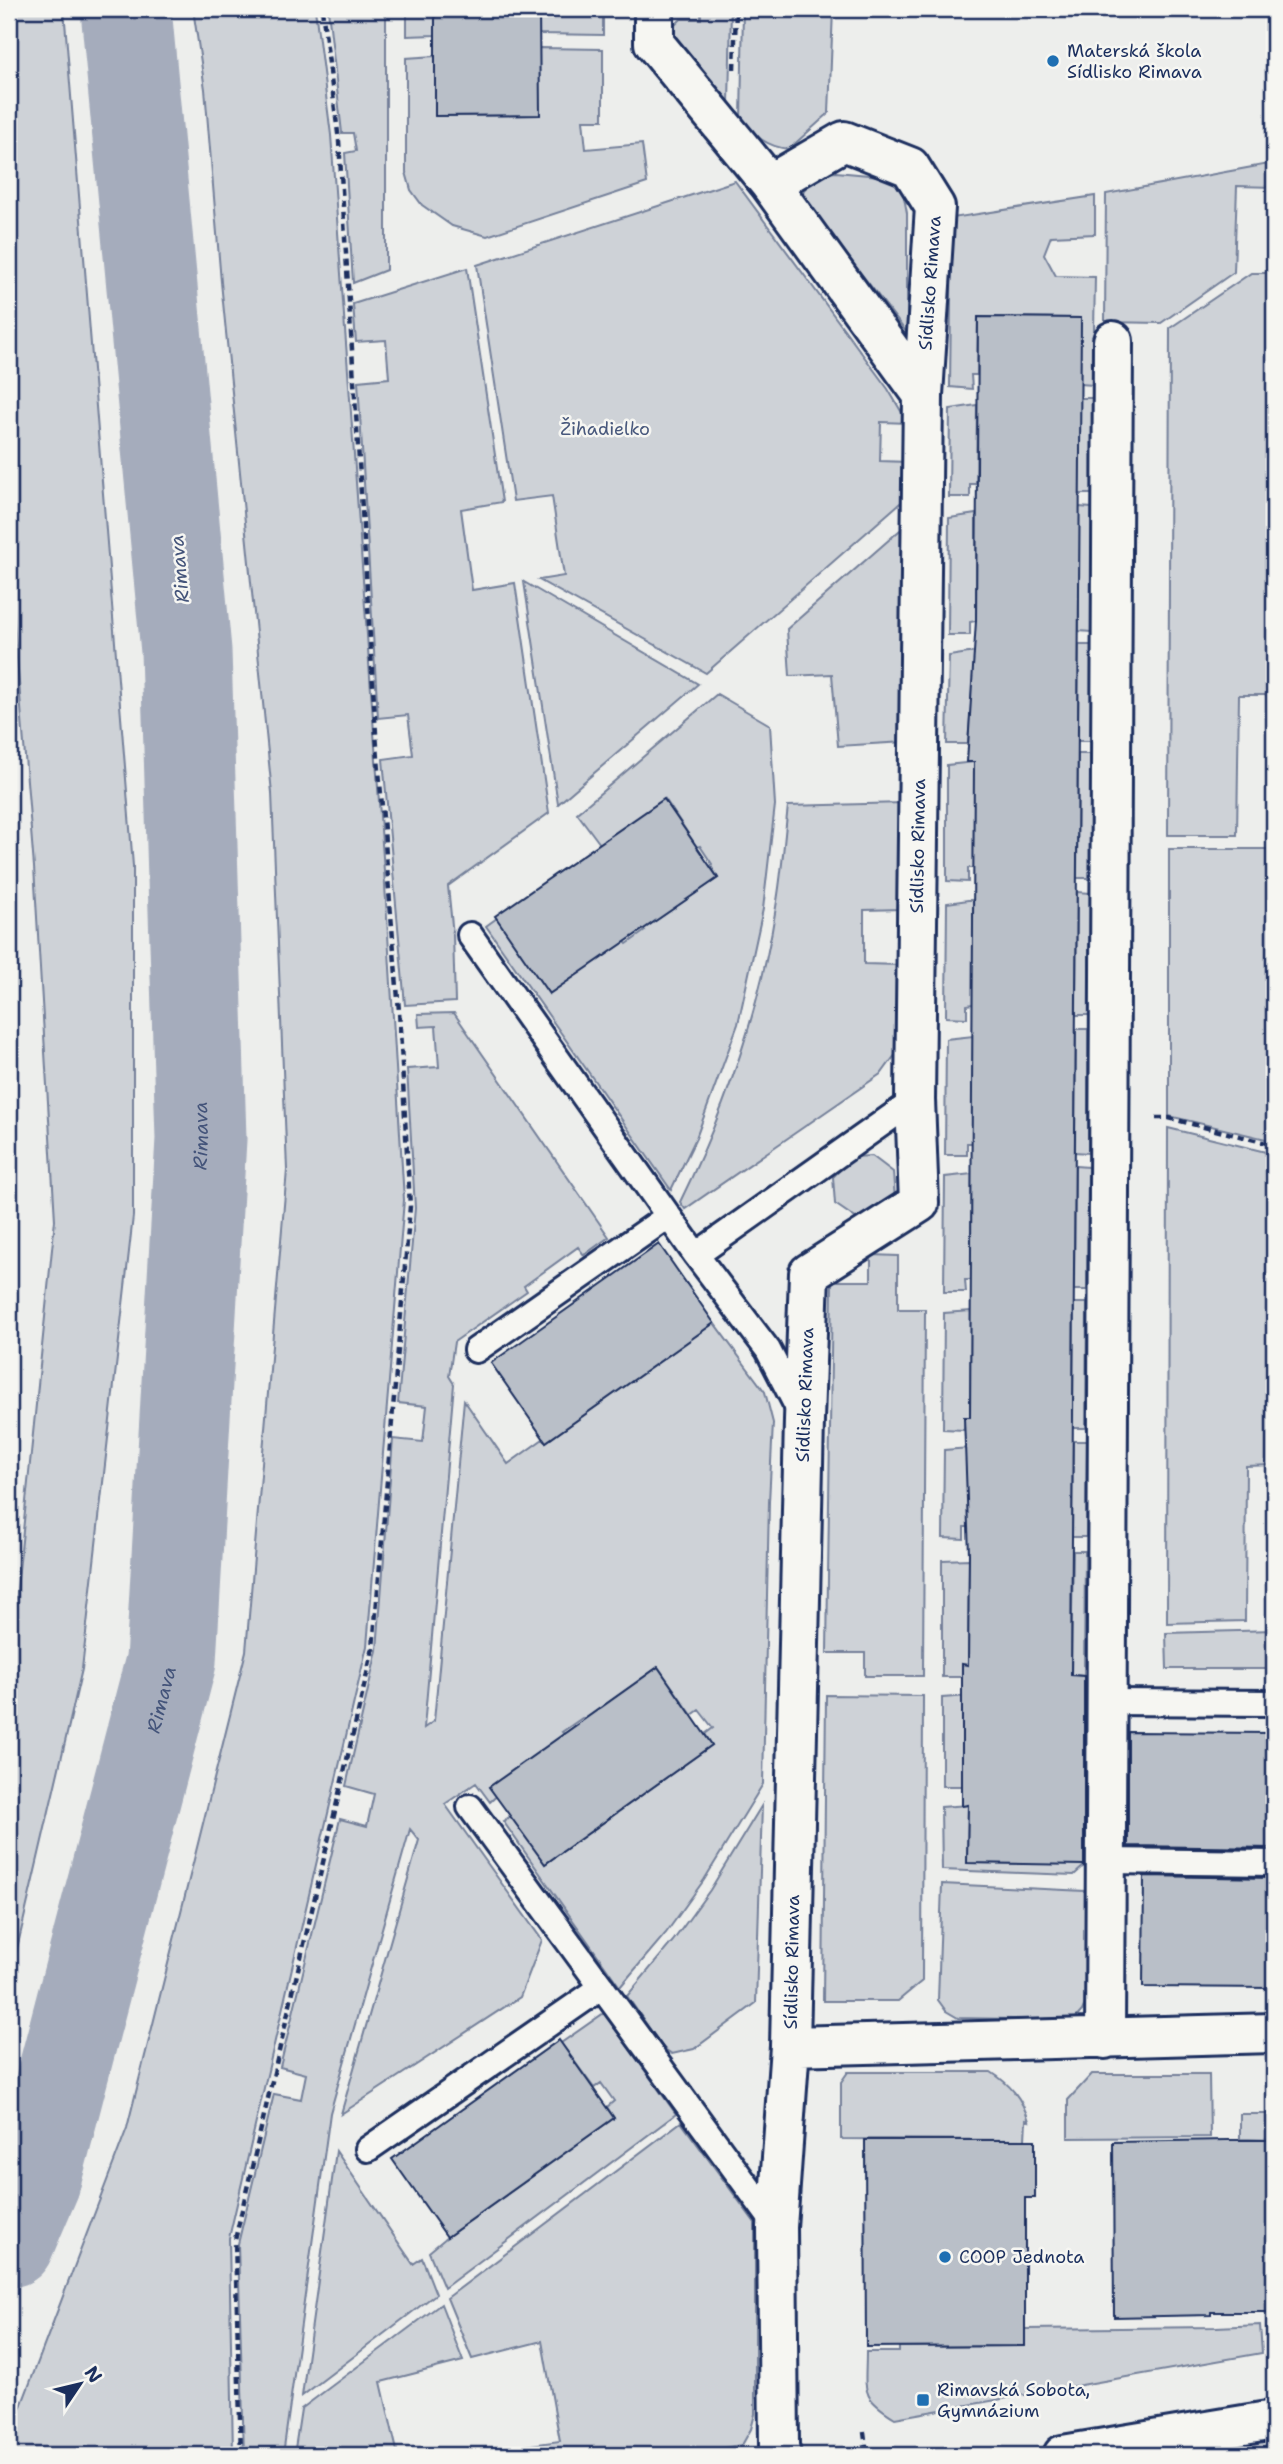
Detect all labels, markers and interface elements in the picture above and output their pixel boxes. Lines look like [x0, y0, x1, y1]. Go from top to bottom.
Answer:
place label: Materská škola Sídlisko Rimava [1067, 39, 1202, 84]
marker: Materská škola Sídlisko Rimava [1045, 53, 1061, 69]
street label: Sídlisko Rimava [913, 215, 947, 351]
park label: Žihadielko [560, 417, 650, 441]
water label: Rimava [164, 534, 195, 604]
street label: Sídlisko Rimava [905, 778, 931, 914]
water label: Rimava [187, 1101, 214, 1171]
street label: Sídlisko Rimava [791, 1327, 819, 1463]
water label: Rimava [141, 1663, 182, 1736]
street label: Sídlisko Rimava [779, 1894, 805, 2030]
place label: COOP Jednota [959, 2245, 1085, 2269]
marker: COOP Jednota [937, 2249, 953, 2265]
north arrow [46, 2348, 116, 2418]
text: N [79, 2361, 108, 2388]
place label: Rimavská Sobota, Gymnázium [937, 2378, 1090, 2423]
marker: Rimavská Sobota, Gymnázium [915, 2392, 931, 2408]

